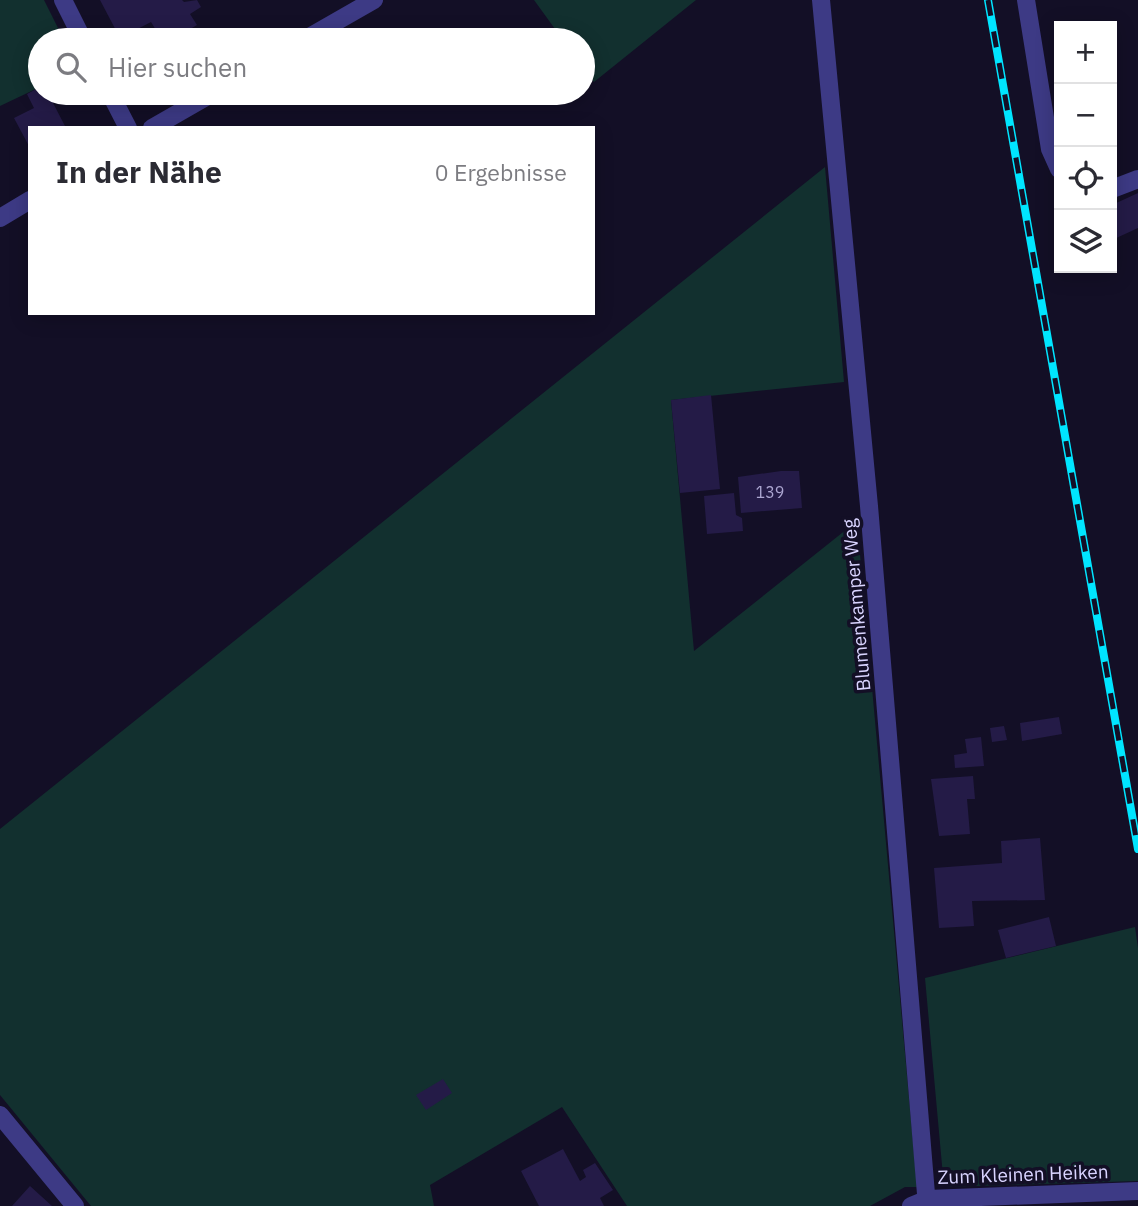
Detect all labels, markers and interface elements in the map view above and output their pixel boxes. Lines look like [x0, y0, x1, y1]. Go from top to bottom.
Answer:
map controls [1054, 21, 1117, 273]
button: + [1054, 21, 1117, 84]
search box [28, 28, 595, 105]
icon: search [52, 48, 90, 86]
text: Hier suchen [108, 50, 247, 84]
button: − [1054, 84, 1117, 147]
button: locate [1054, 147, 1117, 210]
text: In der Nähe [56, 152, 222, 191]
text: 0 Ergebnisse [435, 157, 567, 187]
button: layers [1054, 210, 1117, 273]
house number: 139 [756, 482, 784, 502]
street label: Blumenkamper Weg [837, 518, 875, 692]
street label: Zum Kleinen Heiken [937, 1159, 1109, 1189]

